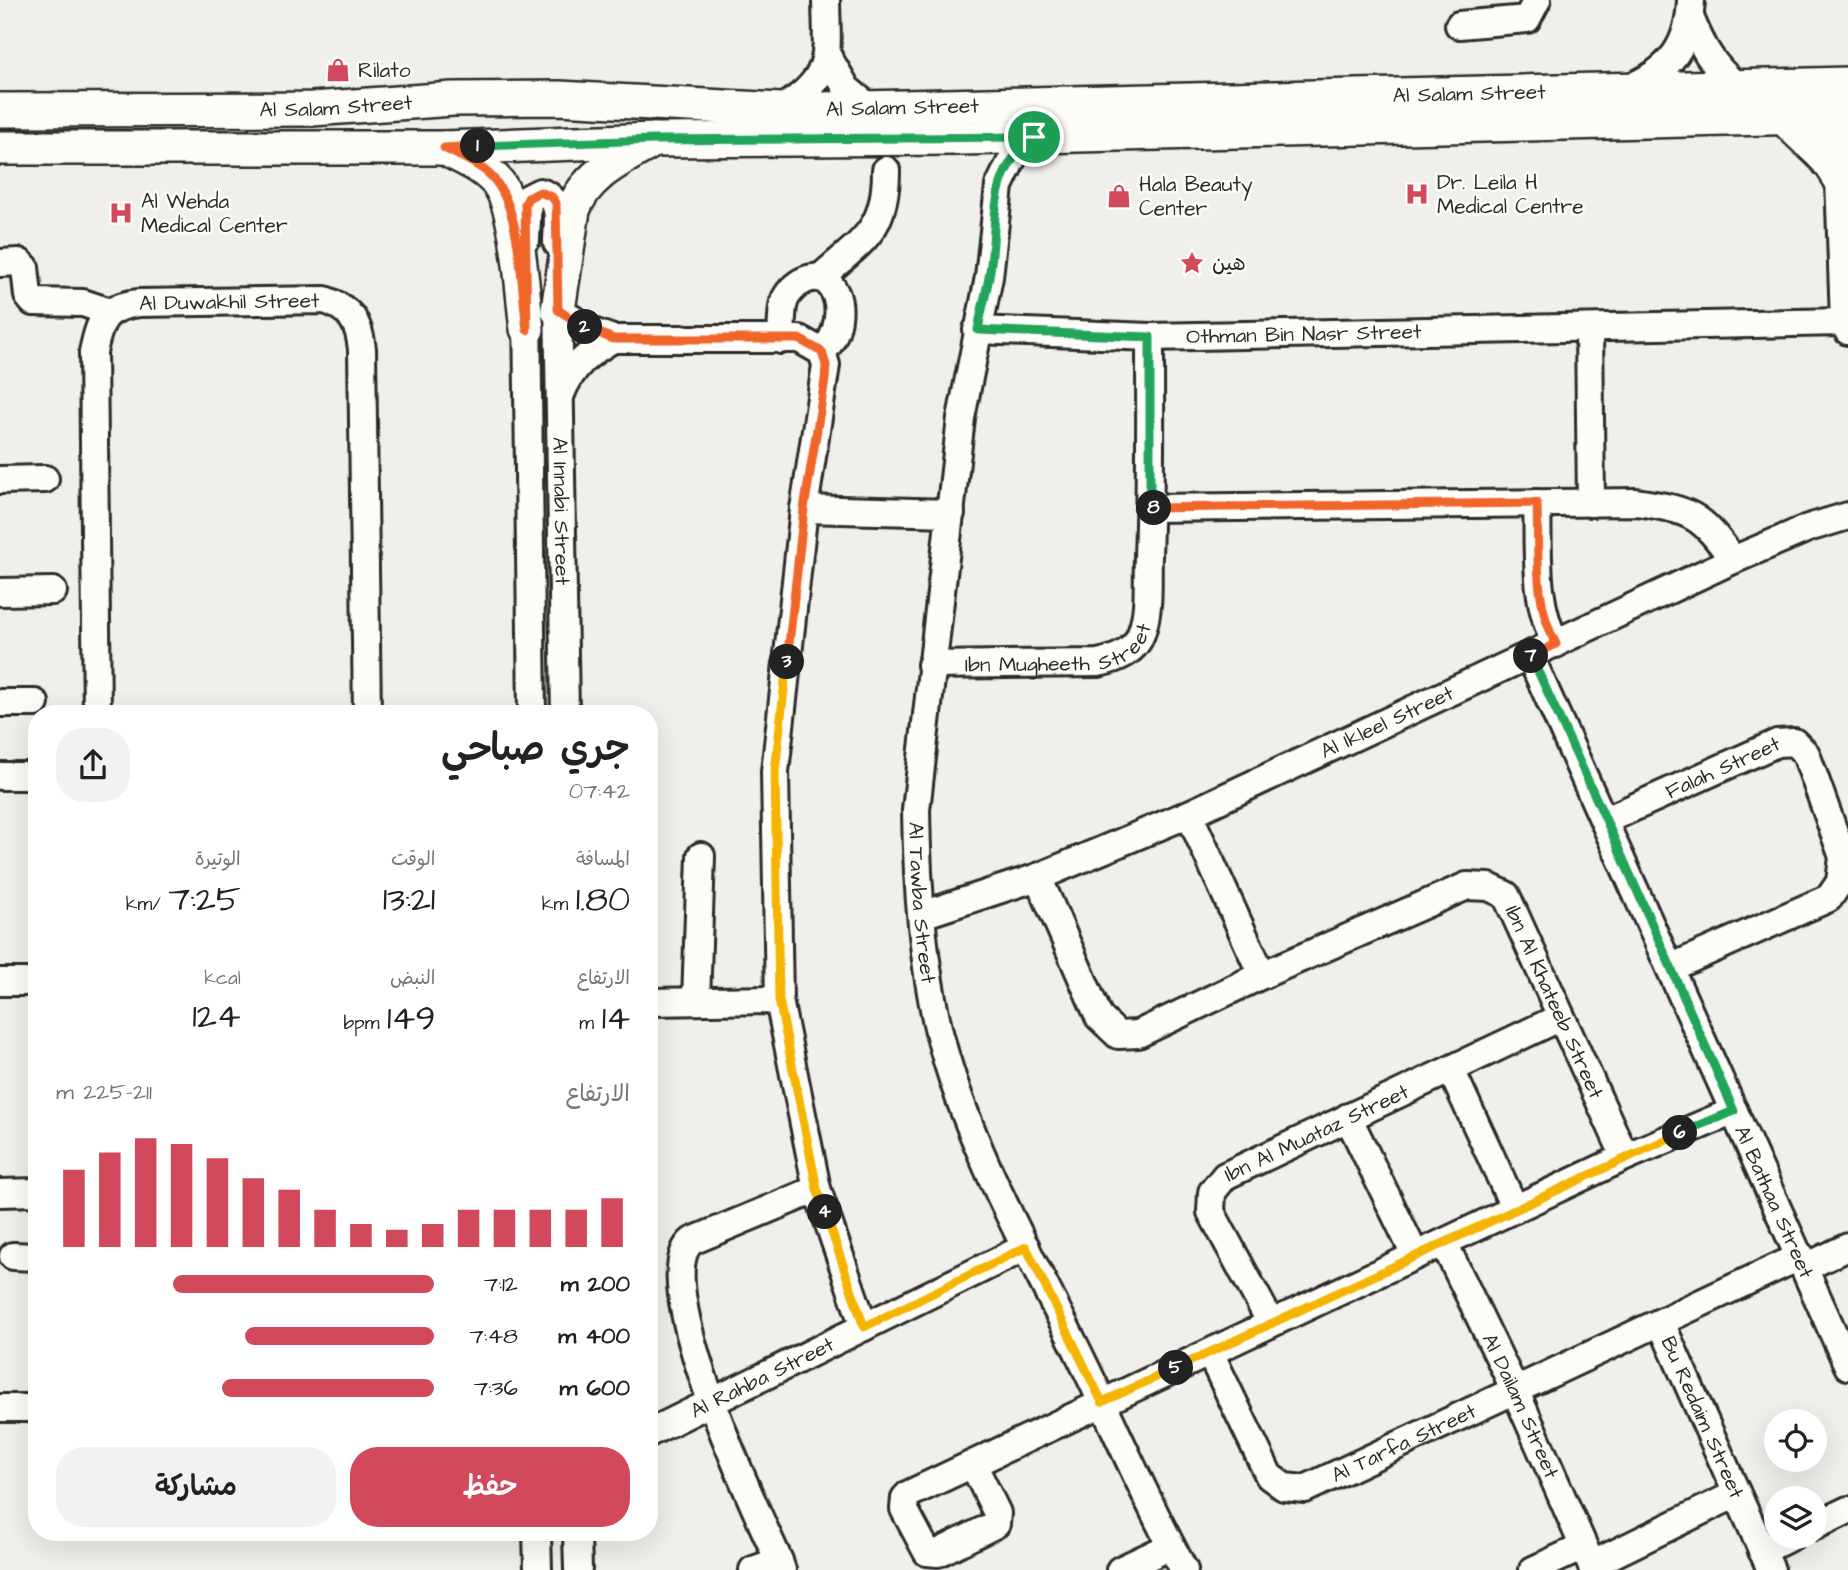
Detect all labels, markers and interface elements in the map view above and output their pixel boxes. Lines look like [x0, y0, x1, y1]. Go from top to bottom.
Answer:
shop icon: Rilato [324, 56, 352, 84]
place label: Rilato [358, 56, 411, 85]
street label: Al Salam Street [1392, 77, 1546, 110]
street label: Al Salam Street [259, 88, 414, 124]
street label: Al Salam Street [825, 91, 980, 124]
pin [1004, 107, 1064, 167]
icon: arrive [1015, 118, 1053, 156]
pin: 1 [461, 128, 496, 164]
text: 1 [476, 132, 479, 159]
place label: Dr. Leila H Medical Centre [1437, 168, 1584, 221]
place label: Hala Beauty Center [1139, 170, 1253, 223]
hospital icon: Dr. Leila H Medical Centre [1403, 180, 1431, 208]
shop icon: Hala Beauty Center [1105, 182, 1133, 210]
place label: Al Wehda Medical Center [141, 187, 288, 240]
hospital icon: Al Wehda Medical Center [107, 199, 135, 227]
place icon: هين [1178, 249, 1206, 277]
place label: هين [1212, 249, 1246, 278]
street label: Al Duwakhil Street [139, 286, 320, 318]
pin: 2 [568, 310, 602, 344]
text: 2 [579, 313, 590, 340]
street label: Othman Bin Nasr Street [1186, 317, 1422, 351]
street label: Al Innabi Street [545, 437, 577, 586]
pin: 8 [1136, 490, 1172, 526]
text: 8 [1147, 494, 1160, 521]
street label: Ibn Mugheeth Street [965, 619, 1159, 681]
pin: 7 [1514, 638, 1548, 674]
text: 7 [1525, 642, 1536, 669]
pin: 3 [770, 644, 804, 680]
text: 3 [782, 648, 791, 675]
street label: Al Ikleel Street [1316, 678, 1459, 766]
text: جري صباحي [441, 723, 630, 775]
button: share [56, 728, 130, 802]
street label: Falah Street [1661, 729, 1785, 806]
text: 07:42 [569, 775, 630, 807]
street label: Al Tawba Street [901, 822, 943, 986]
text: الوتيرة [195, 846, 241, 873]
text: الوقت [391, 846, 435, 873]
text: المسافة [576, 846, 630, 873]
text: 7:25 [168, 875, 241, 924]
text: 13:21 [383, 875, 435, 924]
text: 1.80 [576, 875, 630, 924]
text: /km [126, 891, 168, 918]
text: km [542, 891, 576, 918]
street label: Ibn Al Khateeb Street [1498, 901, 1611, 1104]
text: kcal [204, 965, 241, 992]
text: النبض [390, 965, 435, 992]
text: الارتفاع [577, 965, 630, 992]
text: 124 [192, 992, 241, 1041]
text: 149 [387, 994, 435, 1043]
text: 14 [602, 994, 630, 1043]
text: bpm [343, 1010, 387, 1037]
text: m [579, 1010, 602, 1037]
text: 211–225 m [56, 1076, 152, 1108]
street label: Ibn Al Muataz Street [1220, 1077, 1414, 1189]
text: الارتفاع [566, 1078, 630, 1110]
pin: 6 [1662, 1116, 1698, 1150]
text: 6 [1674, 1119, 1685, 1146]
street label: Al Bathaa Street [1727, 1121, 1821, 1283]
pin: 4 [808, 1194, 842, 1230]
text: 4 [818, 1198, 831, 1225]
text: 7:12 [484, 1268, 518, 1300]
text: 200 m [561, 1268, 630, 1300]
text: 7:48 [469, 1320, 518, 1352]
text: 400 m [558, 1320, 630, 1352]
street label: Al Dailam Street [1475, 1329, 1566, 1483]
street label: Al Rahba Street [685, 1330, 839, 1425]
street label: Bu Redaim Street [1654, 1332, 1751, 1503]
pin: 5 [1158, 1350, 1194, 1386]
text: 5 [1169, 1354, 1182, 1381]
text: 7:36 [474, 1372, 518, 1404]
text: 600 m [559, 1372, 630, 1404]
street label: Al Tarfa Street [1327, 1396, 1481, 1490]
map controls [1764, 1409, 1827, 1549]
button: locate [1764, 1409, 1827, 1472]
button: مشاركة [56, 1447, 336, 1527]
button: حفظ [350, 1447, 630, 1527]
button: layers [1764, 1486, 1827, 1549]

